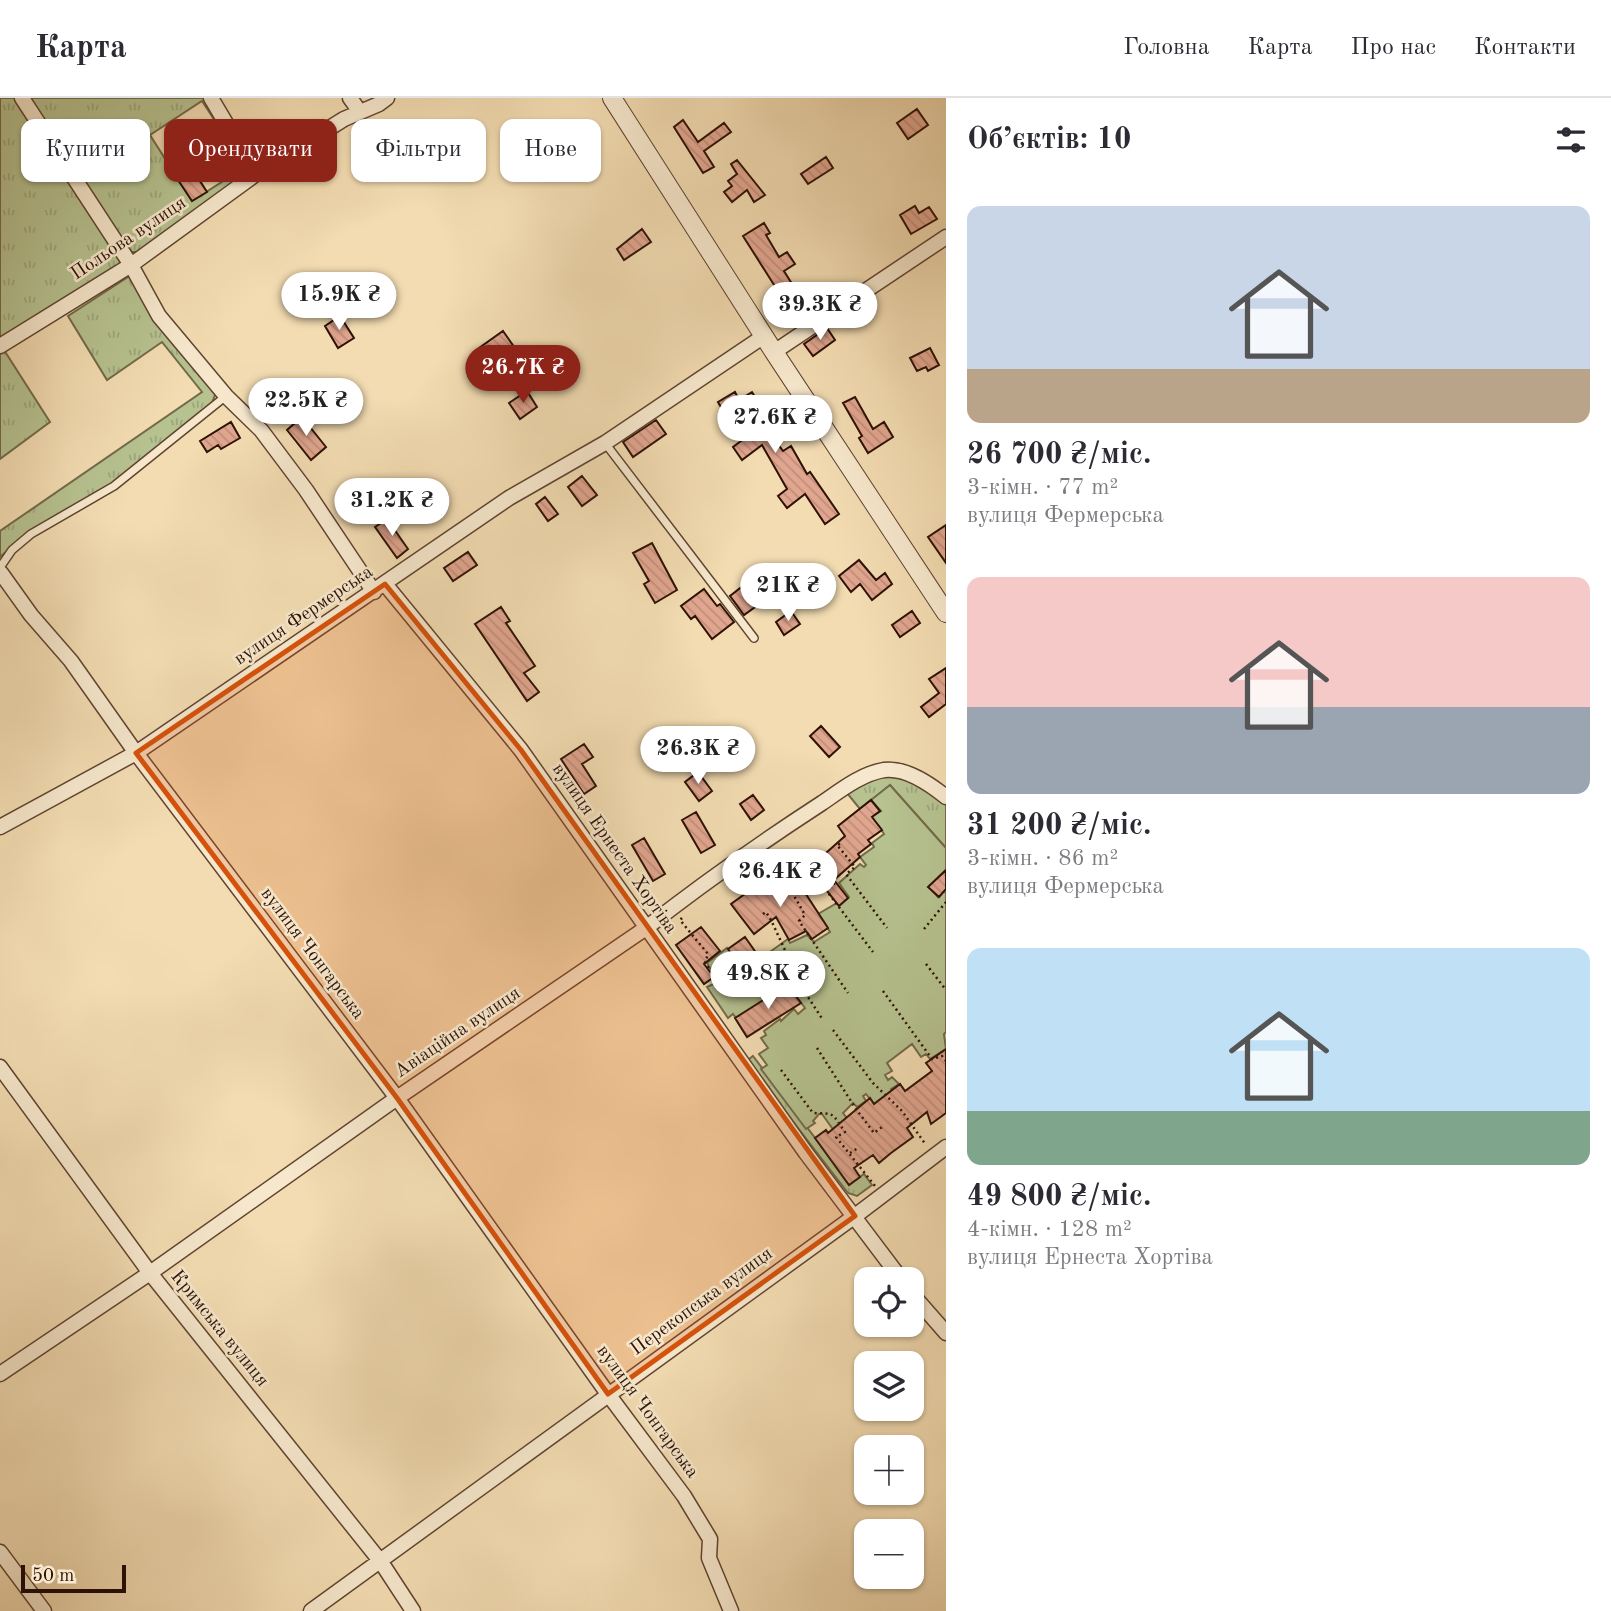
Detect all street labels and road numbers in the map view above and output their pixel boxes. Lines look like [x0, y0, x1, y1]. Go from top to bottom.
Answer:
street label: Польова вулиця [68, 194, 190, 284]
street label: вулиця Фермерська [231, 562, 377, 669]
street label: вулиця Ернеста Хортіва [548, 760, 680, 938]
street label: вулиця Чонгарська [256, 885, 368, 1024]
street label: Авіаційна вулиця [392, 984, 524, 1082]
street label: Перекопська вулиця [628, 1244, 777, 1360]
street label: Кримська вулиця [166, 1267, 272, 1391]
street label: вулиця Чонгарська [593, 1342, 702, 1482]

